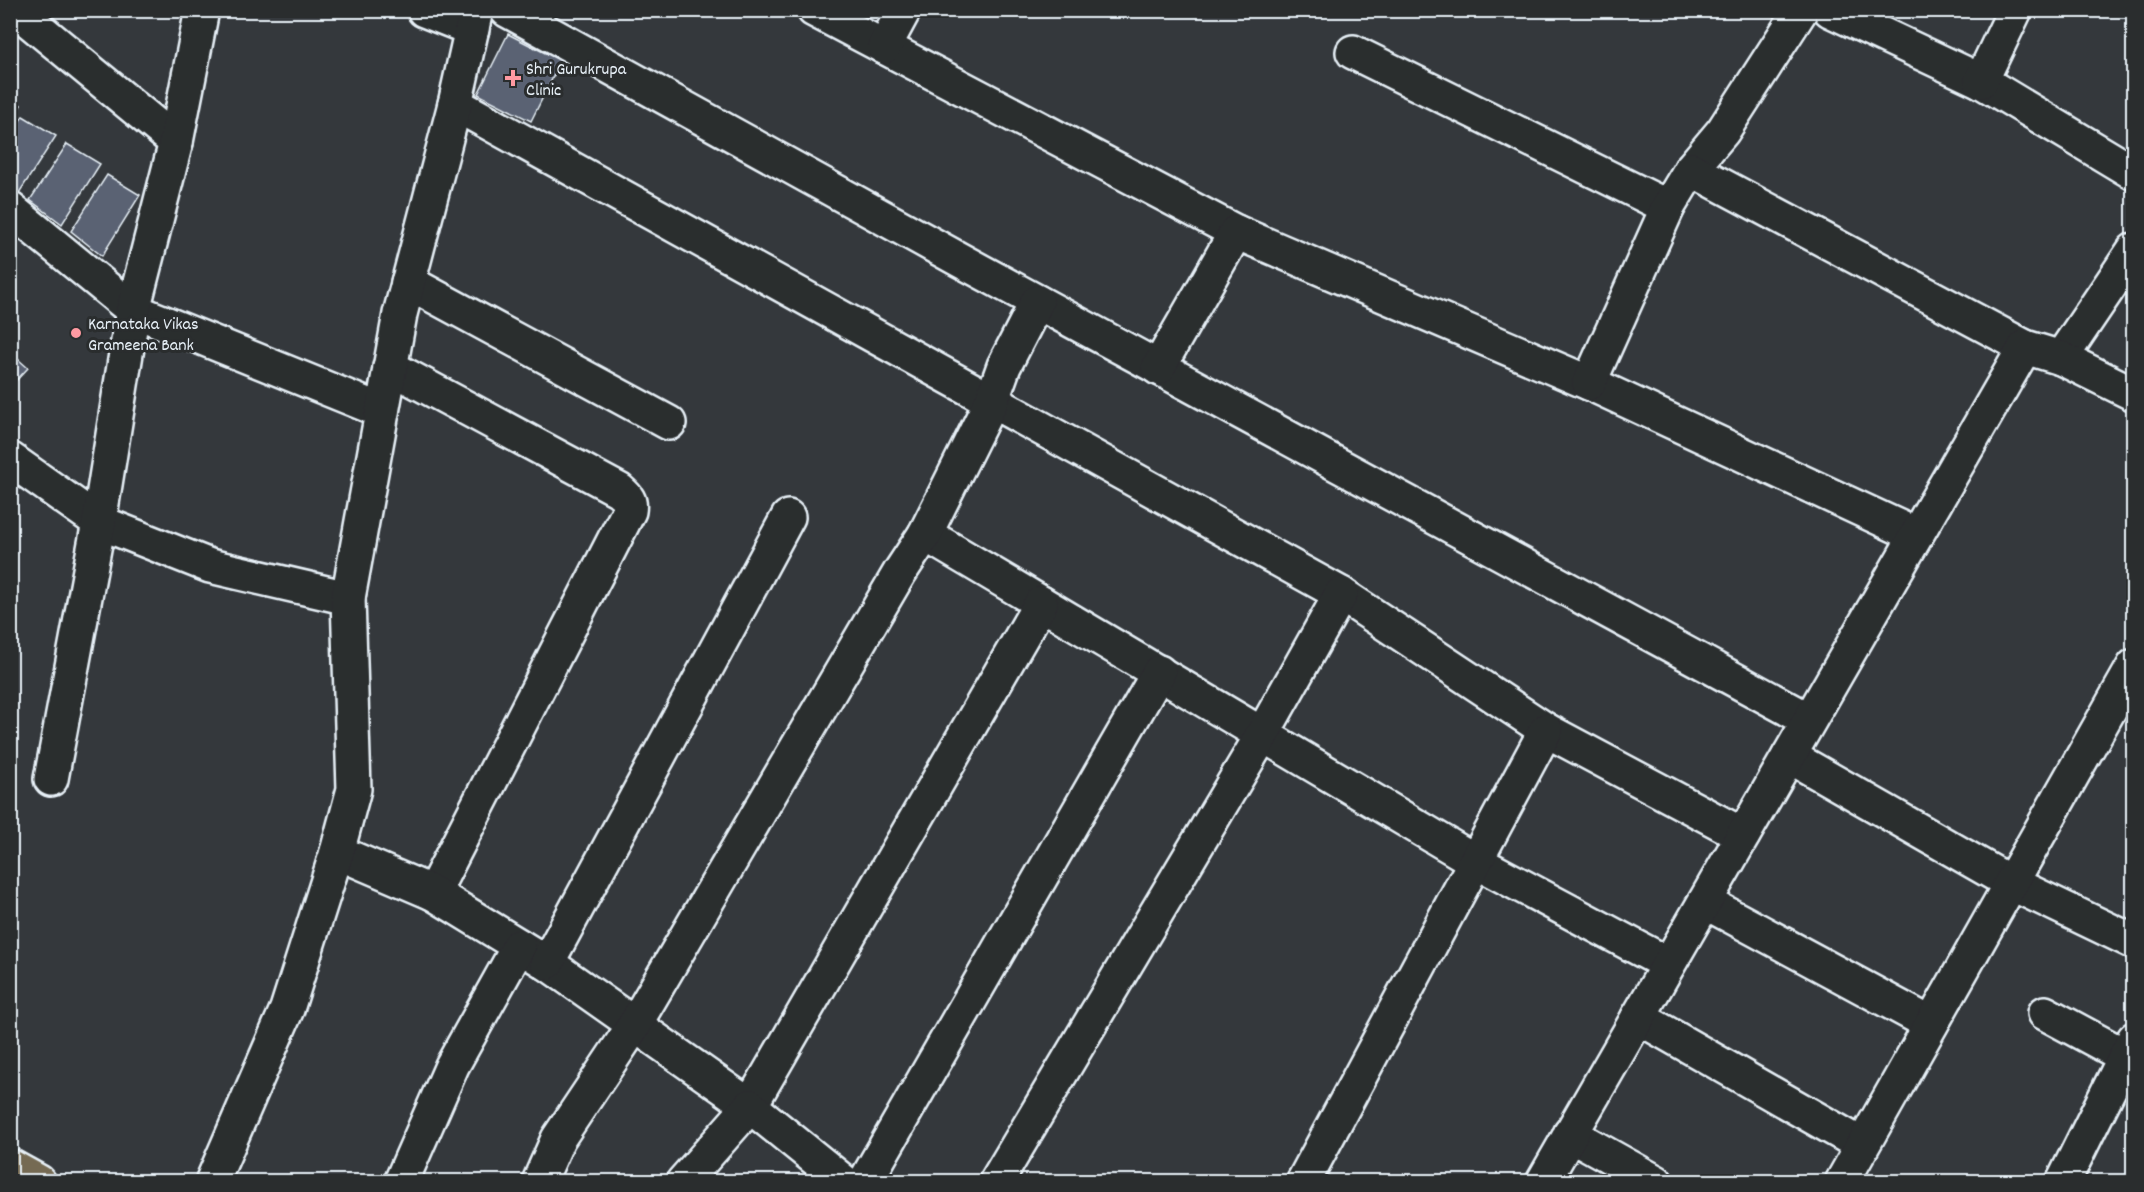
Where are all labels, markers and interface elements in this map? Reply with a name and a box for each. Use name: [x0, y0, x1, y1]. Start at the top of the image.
place label: Shri Gurukrupa Clinic: [526, 58, 627, 104]
marker: Shri Gurukrupa Clinic: [504, 69, 522, 87]
place label: Karnataka Vikas Grameena Bank: [88, 313, 199, 359]
marker: Karnataka Vikas Grameena Bank: [69, 326, 83, 340]

